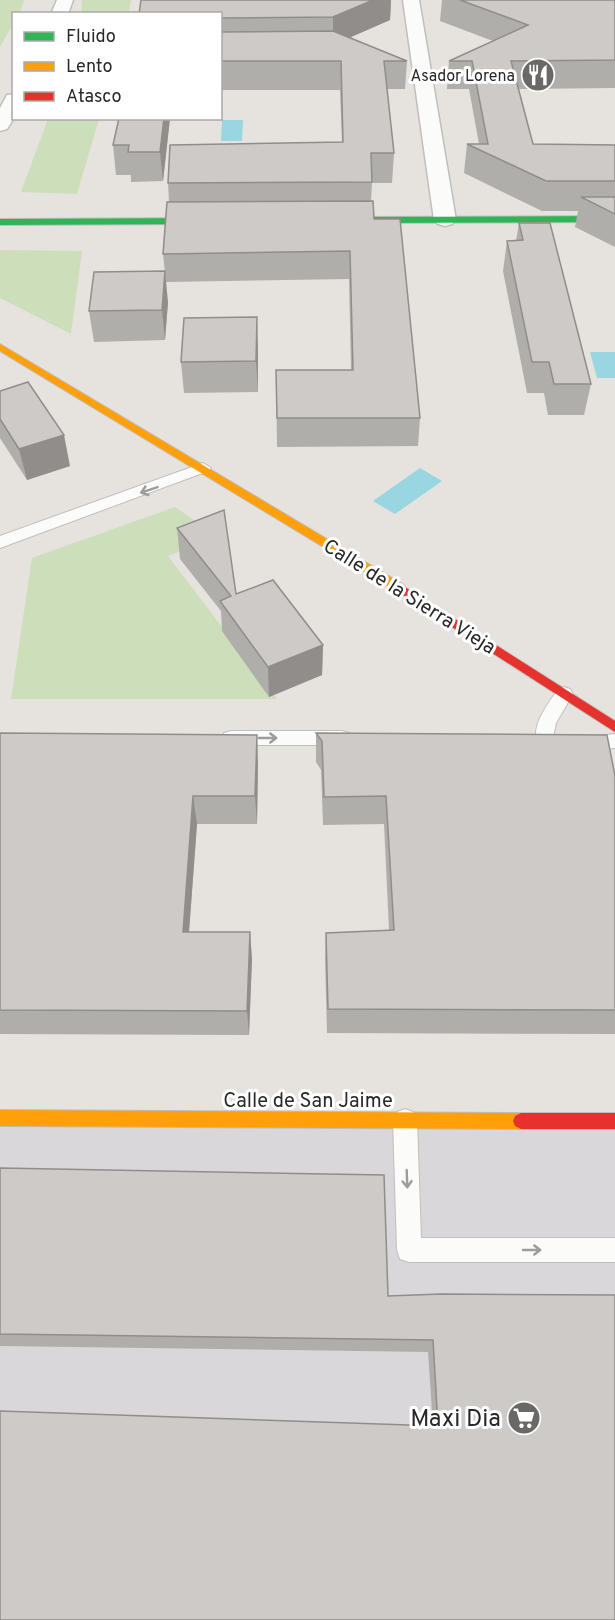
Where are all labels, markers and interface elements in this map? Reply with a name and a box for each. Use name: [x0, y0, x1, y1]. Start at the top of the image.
legend: [12, 12, 222, 120]
text: Fluido: [66, 26, 116, 49]
text: Lento: [66, 56, 112, 79]
restaurant icon: Asador Lorena: [520, 57, 556, 93]
place label: Asador Lorena: [411, 67, 515, 87]
text: Atasco: [66, 86, 122, 109]
one-way arrow: [140, 485, 159, 496]
street label: Calle de la Sierra Vieja: [318, 534, 500, 661]
one-way arrow: [258, 732, 278, 744]
street label: Calle de San Jaime: [223, 1089, 393, 1115]
one-way arrow: [401, 1168, 412, 1188]
one-way arrow: [522, 1244, 542, 1256]
supermarket icon: Maxi Dia: [506, 1400, 542, 1436]
place label: Maxi Dia: [410, 1405, 501, 1435]

